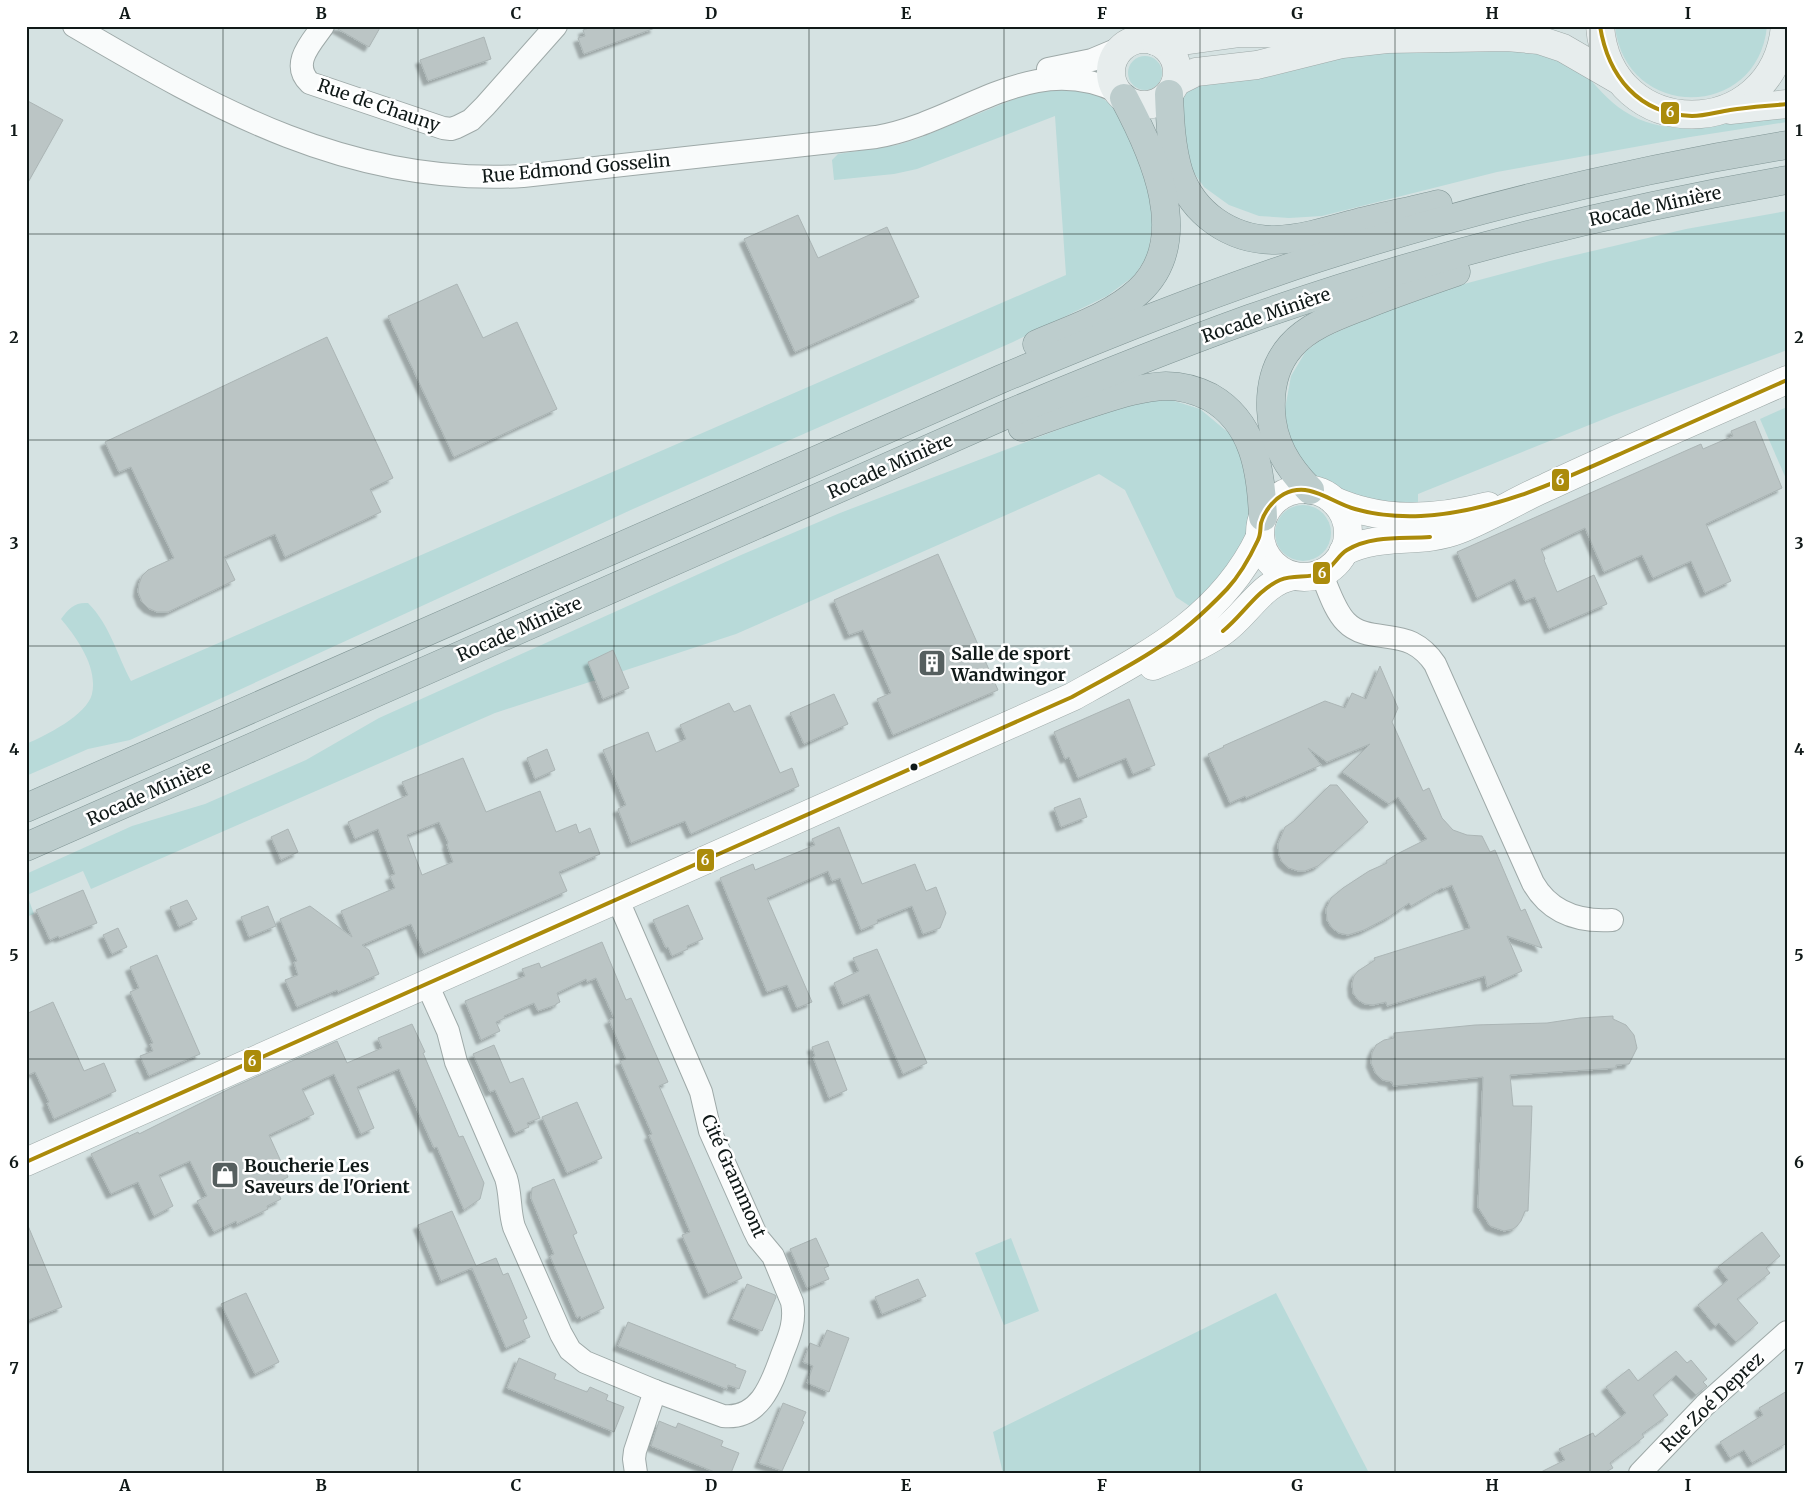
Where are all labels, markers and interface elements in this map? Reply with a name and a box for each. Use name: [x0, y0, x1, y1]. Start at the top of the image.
text: A: [118, 3, 131, 23]
text: B: [315, 3, 327, 23]
text: C: [511, 3, 521, 23]
text: D: [705, 3, 717, 23]
text: E: [901, 3, 912, 23]
text: F: [1097, 3, 1107, 23]
text: G: [1291, 3, 1303, 23]
text: H: [1485, 3, 1499, 23]
text: I: [1685, 3, 1691, 23]
street label: Rue de Chauny: [315, 73, 444, 137]
line badge: 6: [1660, 101, 1680, 125]
text: 6: [1666, 103, 1675, 121]
text: 1: [10, 120, 18, 140]
text: 1: [1795, 120, 1803, 140]
street label: Rue Edmond Gosselin: [481, 148, 671, 188]
street label: Rocade Minière: [1587, 181, 1723, 231]
street label: Rocade Minière: [1199, 282, 1333, 348]
text: 2: [9, 327, 19, 347]
text: 2: [1794, 327, 1804, 347]
street label: Rocade Minière: [824, 428, 956, 504]
line badge: 6: [1551, 468, 1570, 492]
text: 6: [1556, 471, 1565, 489]
text: 3: [9, 533, 19, 553]
text: 3: [1794, 533, 1804, 553]
line badge: 6: [1312, 561, 1331, 585]
text: 6: [1318, 564, 1327, 582]
street label: Rocade Minière: [453, 591, 585, 667]
place label: Salle de sport Wandwingor: [950, 642, 1071, 686]
building icon: Salle de sport Wandwingor: [917, 648, 947, 678]
text: 4: [9, 739, 19, 759]
text: 4: [1794, 739, 1804, 759]
street label: Rocade Minière: [83, 755, 215, 831]
unlabelled marker: [909, 762, 919, 772]
line badge: 6: [696, 848, 715, 872]
text: 6: [701, 851, 710, 869]
text: 5: [9, 945, 19, 965]
text: 5: [1794, 945, 1804, 965]
line badge: 6: [243, 1049, 262, 1073]
text: 6: [248, 1052, 257, 1070]
street label: Cité Grammont: [697, 1111, 771, 1241]
text: 6: [9, 1152, 19, 1172]
text: 6: [1794, 1152, 1804, 1172]
place label: Boucherie Les Saveurs de l'Orient: [244, 1154, 411, 1198]
shop icon: Boucherie Les Saveurs de l'Orient: [210, 1160, 240, 1190]
street label: Rue Zoé Deprez: [1656, 1347, 1769, 1457]
text: 7: [9, 1358, 19, 1378]
text: 7: [1794, 1358, 1804, 1378]
text: A: [118, 1475, 131, 1495]
text: B: [315, 1475, 327, 1495]
text: C: [511, 1475, 521, 1495]
text: D: [705, 1475, 717, 1495]
text: E: [901, 1475, 912, 1495]
text: F: [1097, 1475, 1107, 1495]
text: G: [1291, 1475, 1303, 1495]
text: H: [1485, 1475, 1499, 1495]
text: I: [1685, 1475, 1691, 1495]

